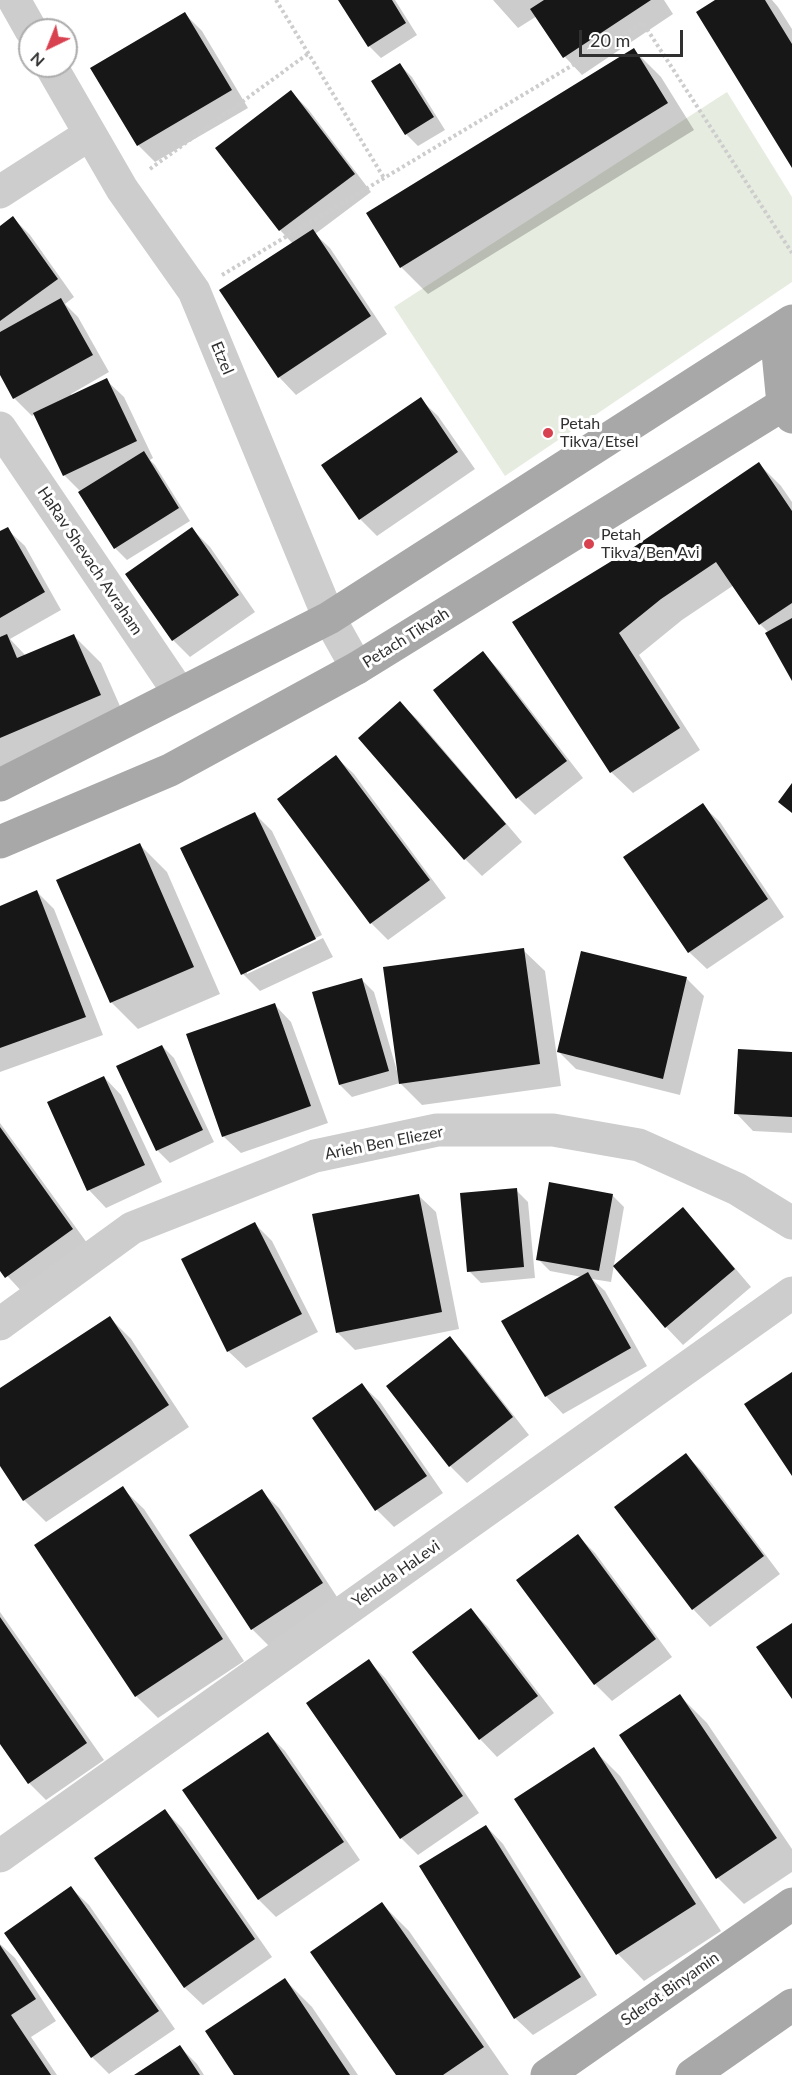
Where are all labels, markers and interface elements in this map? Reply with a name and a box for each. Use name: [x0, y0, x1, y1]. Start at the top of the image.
north arrow: [18, 18, 78, 78]
scale bar: [582, 18, 686, 56]
text: 20 m: [590, 29, 630, 51]
text: N: [26, 49, 48, 71]
street label: Etzel: [207, 339, 237, 377]
place label: Petah Tikva/Etsel: [560, 414, 638, 452]
marker: Petah Tikva/Etsel: [541, 426, 555, 440]
street label: HaRav Shevach Avraham: [33, 483, 147, 639]
place label: Petah Tikva/Ben Avi: [601, 525, 700, 563]
marker: Petah Tikva/Ben Avi: [582, 537, 596, 551]
street label: Petach Tikvah: [359, 604, 453, 672]
street label: Arieh Ben Eliezer: [323, 1122, 445, 1164]
street label: Yehuda HaLevi: [348, 1537, 444, 1611]
street label: Sderot Binyamin: [617, 1948, 723, 2030]

